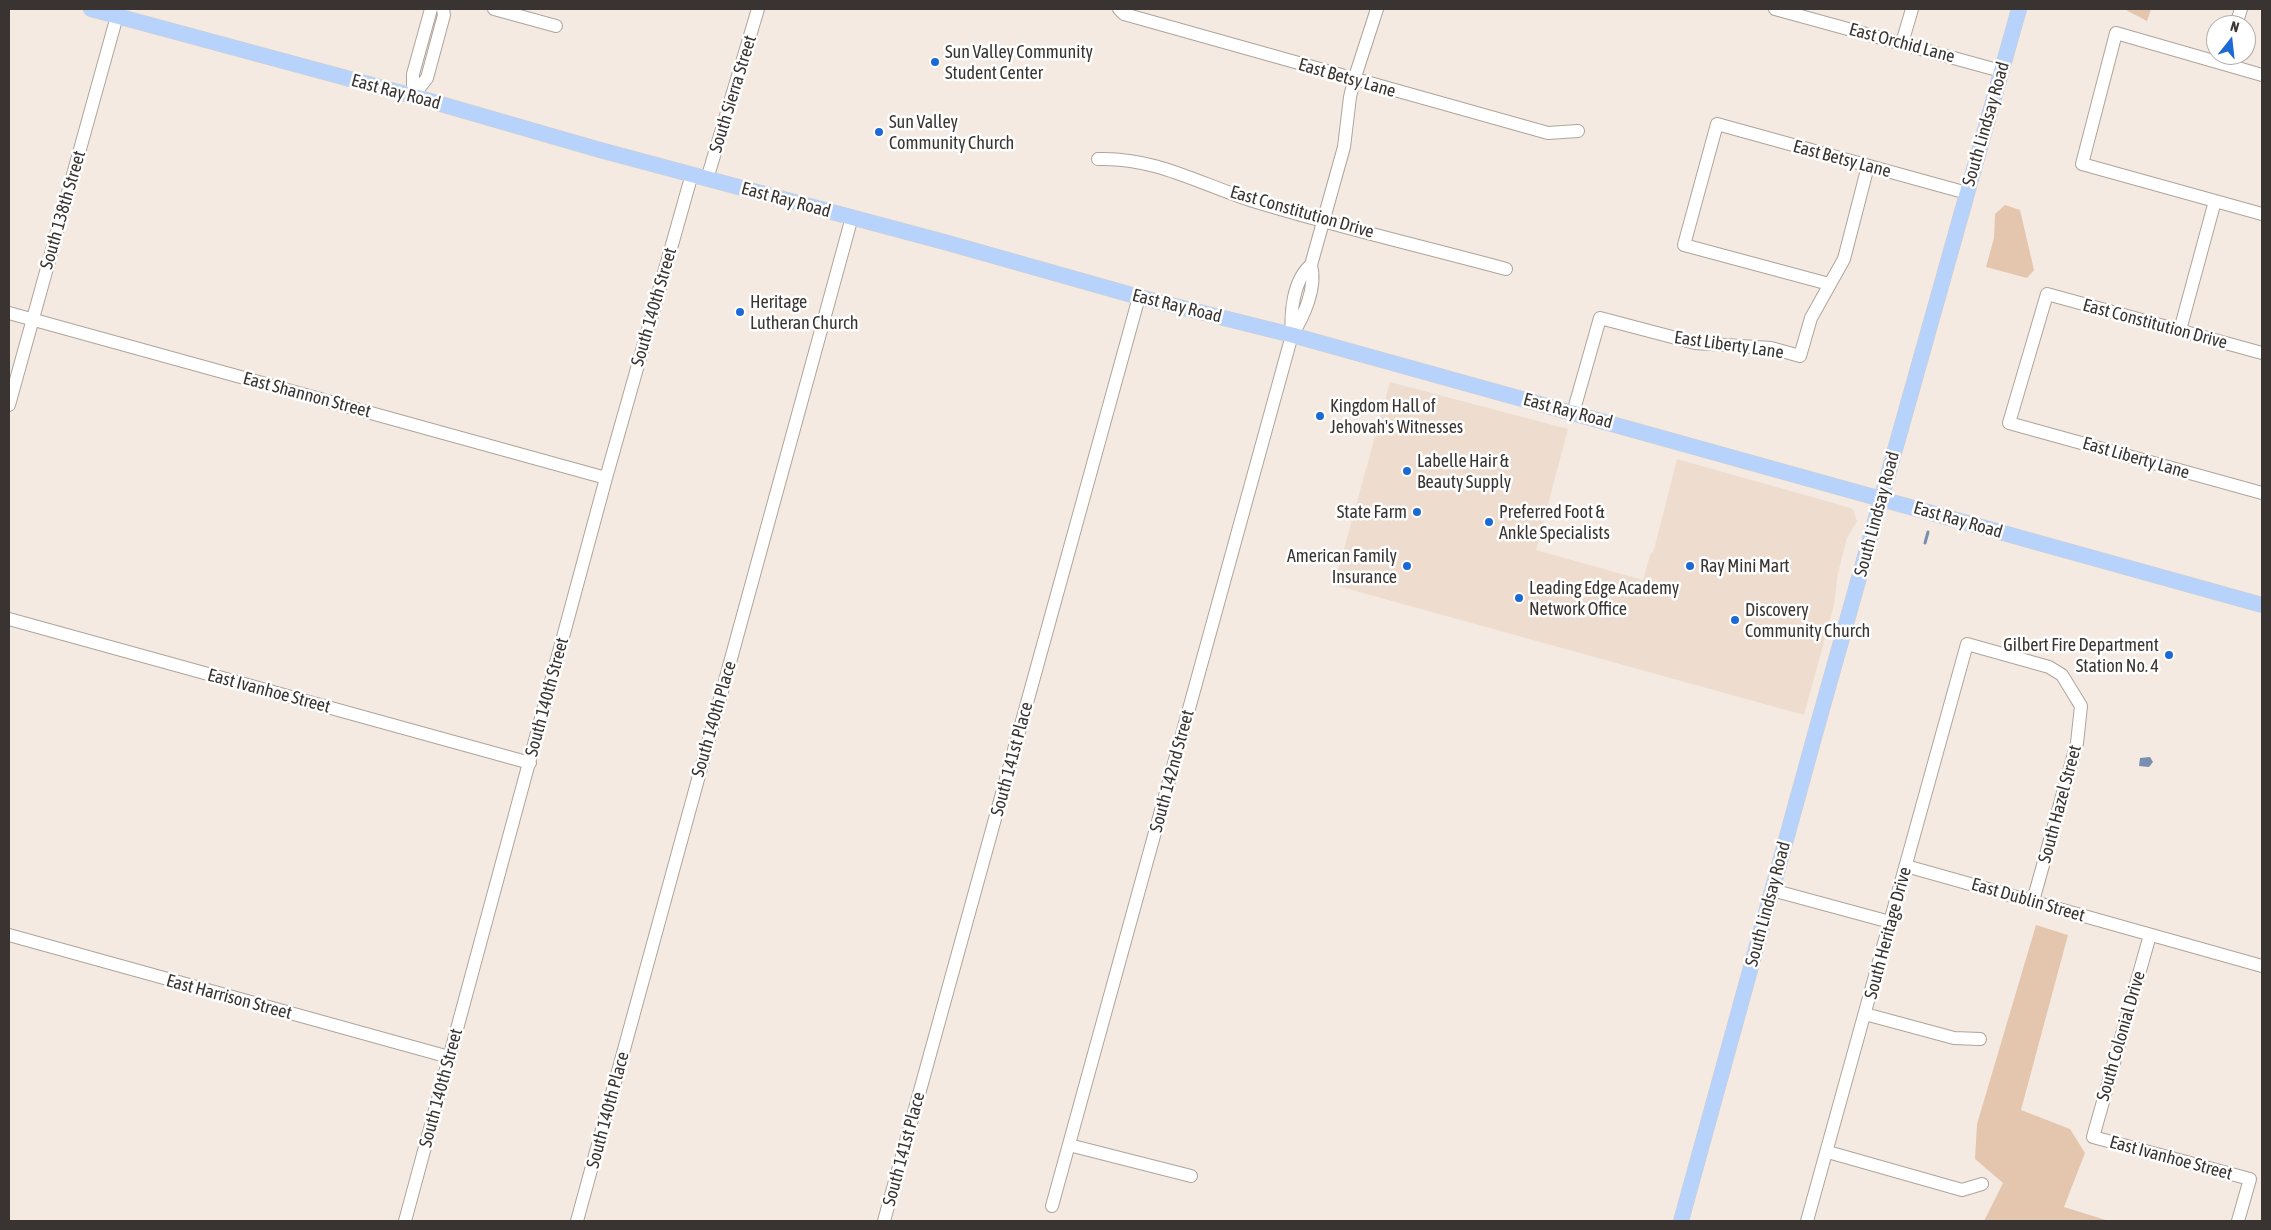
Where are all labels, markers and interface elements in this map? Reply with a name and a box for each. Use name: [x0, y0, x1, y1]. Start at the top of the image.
north arrow: [2206, 15, 2256, 65]
text: N: [2229, 18, 2241, 35]
street label: East Orchid Lane: [1847, 19, 1957, 67]
street label: South Sierra Street: [705, 33, 761, 155]
place label: Sun Valley Community Student Center: [945, 41, 1093, 84]
street label: East Betsy Lane: [1296, 54, 1398, 102]
marker: Sun Valley Community Student Center: [929, 56, 941, 68]
street label: South Lindsay Road: [1958, 59, 2014, 189]
street label: East Ray Road: [349, 70, 443, 114]
place label: Sun Valley Community Church: [889, 111, 1014, 154]
marker: Sun Valley Community Church: [873, 126, 885, 138]
street label: East Betsy Lane: [1791, 136, 1893, 182]
street label: South 138th Street: [36, 148, 90, 272]
street label: East Ray Road: [739, 178, 833, 222]
street label: East Constitution Drive: [1228, 181, 1376, 243]
street label: South 140th Street: [627, 245, 681, 369]
street label: East Ray Road: [1130, 284, 1224, 328]
place label: Heritage Lutheran Church: [750, 291, 858, 334]
street label: East Constitution Drive: [2080, 294, 2230, 354]
marker: Heritage Lutheran Church: [734, 306, 746, 318]
street label: East Liberty Lane: [1673, 327, 1785, 363]
street label: East Shannon Street: [241, 368, 373, 422]
street label: East Ray Road: [1521, 389, 1615, 433]
place label: Kingdom Hall of Jehovah's Witnesses: [1330, 395, 1463, 438]
marker: Kingdom Hall of Jehovah's Witnesses: [1314, 410, 1326, 422]
street label: East Liberty Lane: [2080, 432, 2192, 484]
street label: South Lindsay Road: [1850, 449, 1904, 579]
place label: Labelle Hair & Beauty Supply: [1417, 450, 1511, 492]
marker: Labelle Hair & Beauty Supply: [1401, 465, 1413, 477]
street label: East Ray Road: [1911, 497, 2005, 543]
place label: State Farm: [1337, 501, 1407, 523]
place label: Preferred Foot & Ankle Specialists: [1499, 501, 1610, 544]
marker: State Farm: [1411, 506, 1423, 518]
marker: Preferred Foot & Ankle Specialists: [1483, 516, 1495, 528]
place label: American Family Insurance: [1287, 545, 1397, 588]
place label: Ray Mini Mart: [1700, 555, 1790, 577]
marker: American Family Insurance: [1401, 560, 1413, 572]
marker: Ray Mini Mart: [1684, 560, 1696, 572]
place label: Leading Edge Academy Network Office: [1529, 577, 1679, 620]
marker: Leading Edge Academy Network Office: [1513, 592, 1525, 604]
place label: Discovery Community Church: [1745, 599, 1870, 642]
marker: Discovery Community Church: [1729, 614, 1741, 626]
place label: Gilbert Fire Department Station No. 4: [2003, 634, 2159, 676]
street label: South 140th Street: [521, 635, 573, 759]
marker: Gilbert Fire Department Station No. 4: [2163, 649, 2175, 661]
street label: South 140th Place: [687, 659, 741, 779]
street label: East Ivanhoe Street: [205, 664, 333, 718]
street label: South 141st Place: [986, 700, 1038, 818]
street label: South 142nd Street: [1145, 707, 1199, 835]
street label: South Hazel Street: [2034, 743, 2086, 865]
street label: South Lindsay Road: [1741, 839, 1795, 969]
street label: South Heritage Drive: [1860, 865, 1916, 1001]
street label: East Dublin Street: [1969, 874, 2087, 926]
street label: South Colonial Drive: [2092, 969, 2150, 1103]
street label: East Harrison Street: [164, 970, 294, 1024]
street label: South 140th Street: [415, 1026, 467, 1150]
street label: South 140th Place: [582, 1049, 634, 1171]
street label: South 141st Place: [878, 1090, 930, 1208]
street label: East Ivanhoe Street: [2107, 1131, 2235, 1185]

